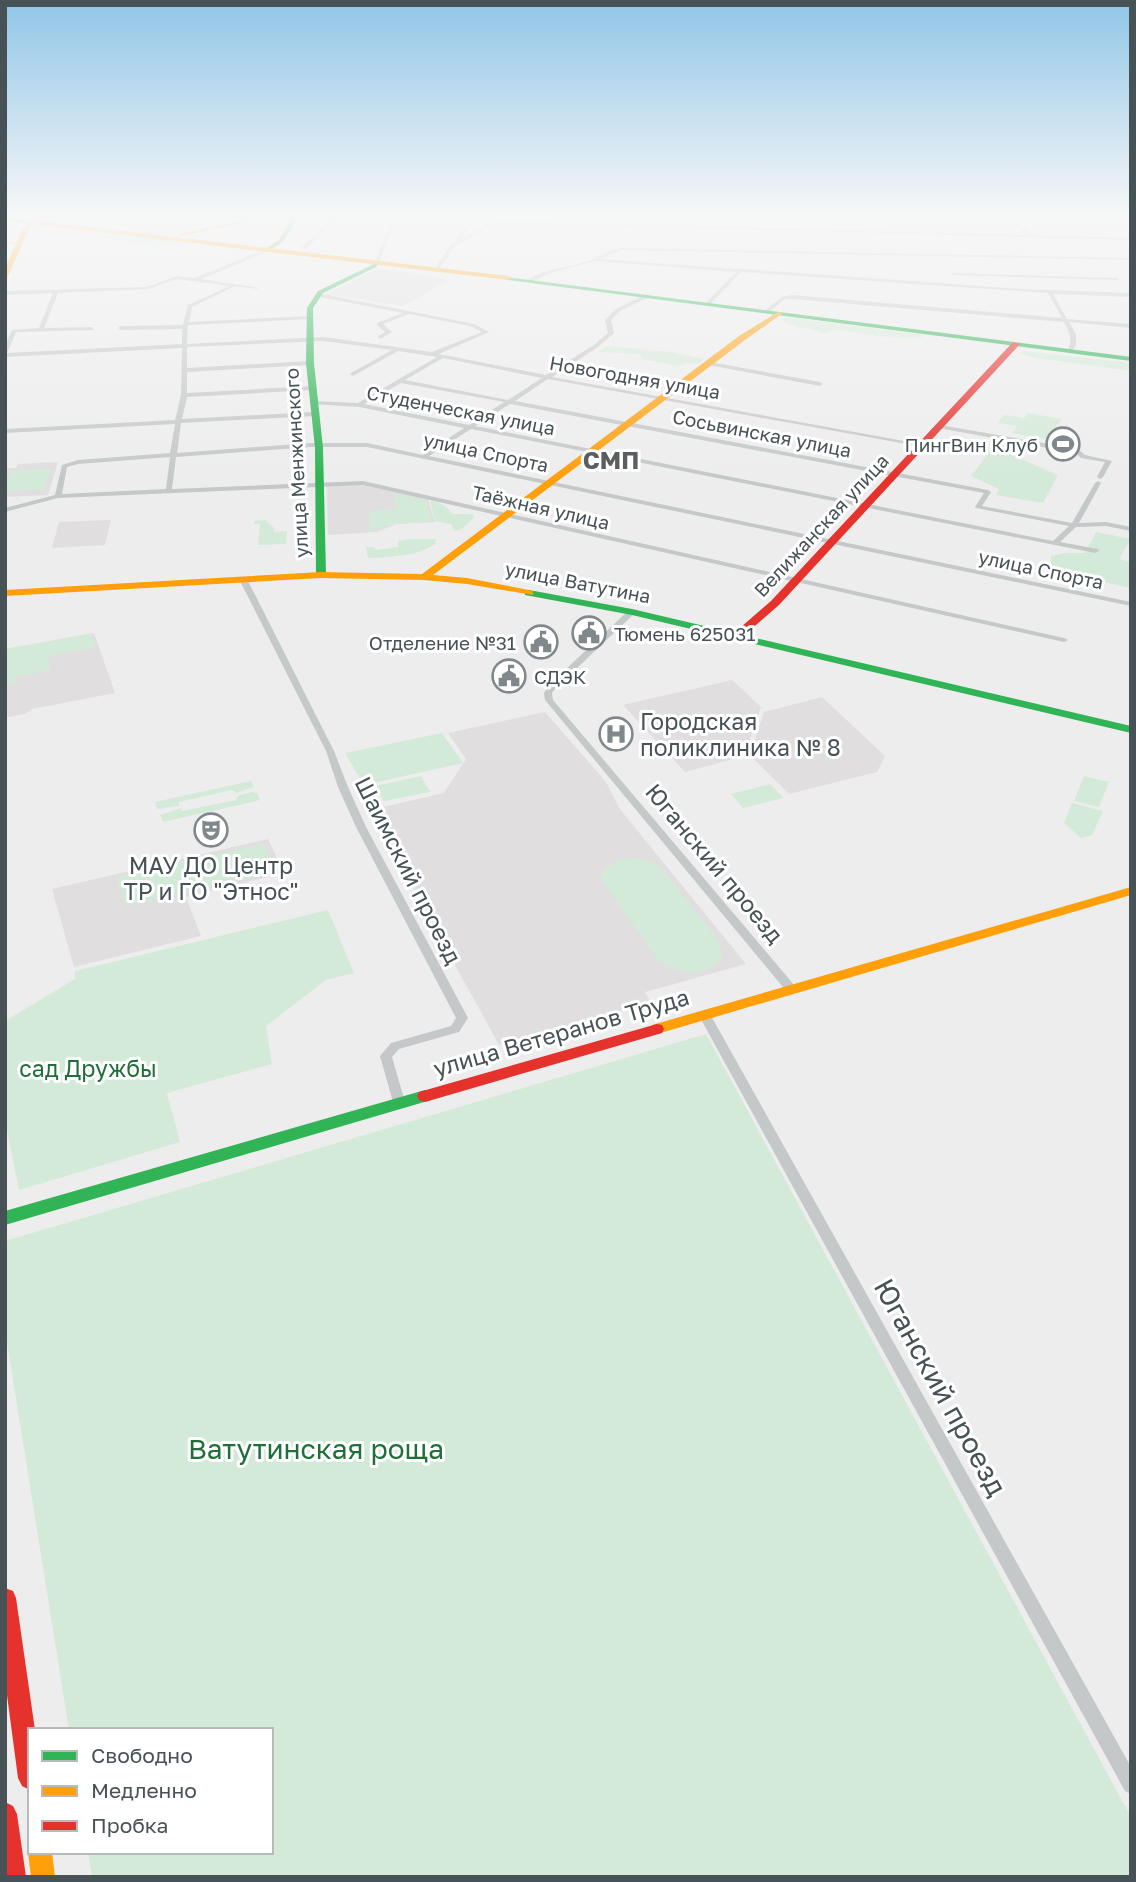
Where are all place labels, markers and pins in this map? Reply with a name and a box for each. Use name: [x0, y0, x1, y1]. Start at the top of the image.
sports icon: ПингВин Клуб: [1044, 425, 1082, 463]
place label: ПингВин Клуб: [904, 433, 1038, 456]
public building icon: Тюмень 625031: [570, 614, 608, 652]
place label: Тюмень 625031: [614, 622, 755, 645]
public building icon: Отделение №31: [522, 623, 560, 661]
place label: Отделение №31: [369, 631, 516, 654]
public building icon: СДЭК: [490, 657, 528, 695]
place label: СДЭК: [534, 665, 586, 688]
place label: Городская поликлиника № 8: [640, 707, 841, 761]
hospital icon: Городская поликлиника № 8: [597, 715, 635, 753]
theatre icon: МАУ ДО Центр ТР и ГО "Этнос": [192, 811, 230, 849]
place label: МАУ ДО Центр ТР и ГО "Этнос": [123, 851, 299, 905]

